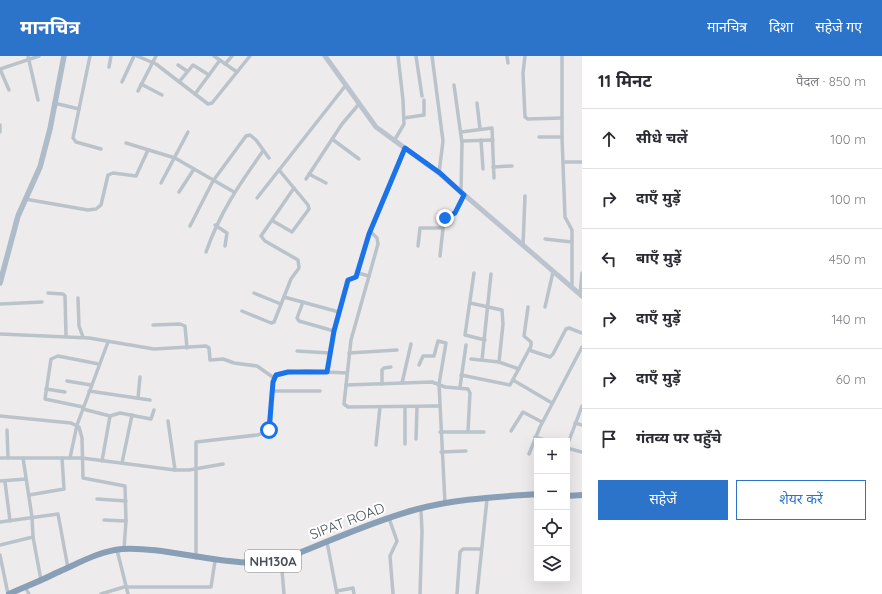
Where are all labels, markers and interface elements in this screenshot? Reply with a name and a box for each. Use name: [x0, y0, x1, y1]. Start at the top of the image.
text: मानचित्र: [20, 15, 80, 39]
text: मानचित्र: [707, 18, 747, 36]
text: दिशा: [769, 18, 793, 36]
text: सहेजे गए: [815, 18, 862, 36]
text: 11 मिनट: [598, 70, 652, 91]
text: पैदल · 850 m: [796, 73, 866, 89]
icon: ahead: [598, 128, 620, 150]
text: सीधे चलें: [636, 128, 687, 147]
text: 100 m: [830, 131, 866, 147]
icon: right: [598, 188, 620, 210]
text: दाएँ मुड़ें: [636, 188, 680, 207]
text: 100 m: [830, 191, 866, 207]
route end: [436, 209, 454, 227]
icon: left: [598, 248, 620, 270]
text: बाएँ मुड़ें: [636, 248, 681, 267]
text: 450 m: [829, 251, 866, 267]
icon: right: [598, 308, 620, 330]
text: दाएँ मुड़ें: [636, 308, 680, 327]
text: 140 m: [831, 311, 866, 327]
icon: right: [598, 368, 620, 390]
text: दाएँ मुड़ें: [636, 368, 680, 387]
text: 60 m: [836, 371, 866, 387]
route start: [260, 421, 278, 439]
icon: arrive: [598, 428, 620, 450]
text: गंतव्य पर पहुँचे: [636, 428, 722, 447]
map controls: [534, 438, 570, 582]
button: +: [534, 438, 570, 474]
button: −: [534, 474, 570, 510]
button: सहेजें: [598, 480, 728, 520]
button: शेयर करें: [736, 480, 866, 520]
street label: SIPAT ROAD: [307, 498, 387, 544]
button: locate: [534, 510, 570, 546]
button: layers: [534, 546, 570, 582]
road number: NH130A: [245, 550, 301, 572]

